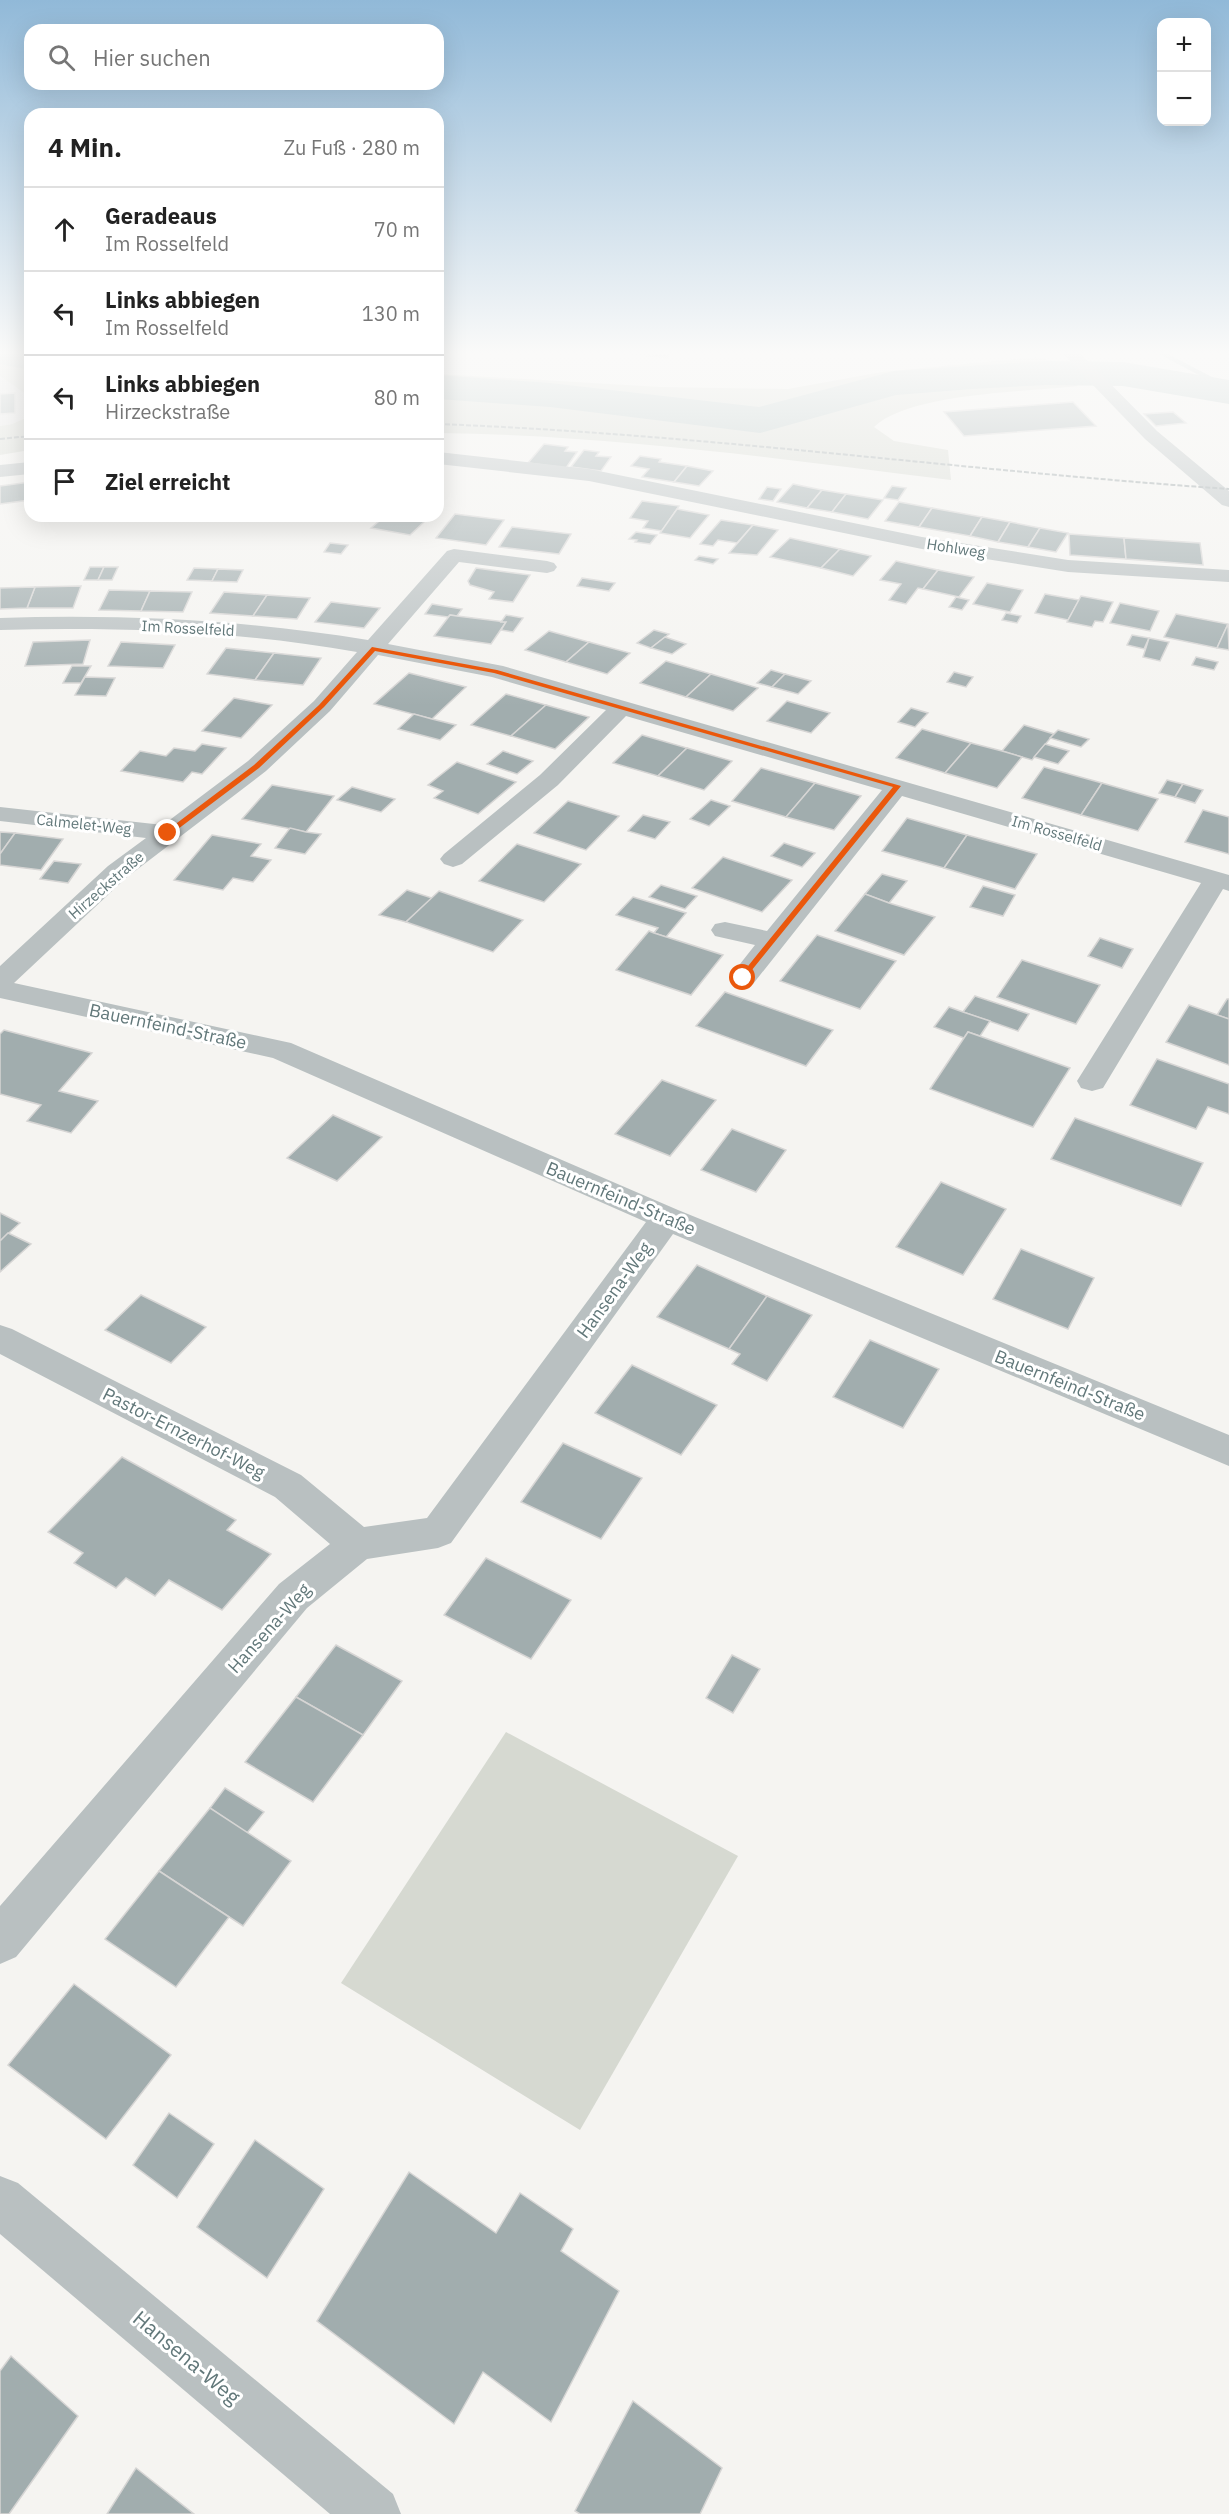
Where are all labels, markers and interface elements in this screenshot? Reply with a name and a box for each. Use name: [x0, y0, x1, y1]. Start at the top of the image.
map controls: [1157, 18, 1211, 126]
button: +: [1157, 18, 1211, 72]
search box: [24, 24, 444, 90]
icon: search: [45, 41, 78, 74]
text: Hier suchen: [93, 43, 211, 72]
button: −: [1157, 72, 1211, 126]
text: 4 Min.: [48, 130, 122, 164]
text: Zu Fuß · 280 m: [283, 134, 420, 161]
text: Geradeaus: [105, 201, 217, 230]
icon: ahead: [48, 213, 81, 246]
text: 70 m: [374, 216, 420, 243]
text: Im Rosselfeld: [105, 230, 229, 257]
text: Links abbiegen: [105, 285, 260, 314]
icon: left: [48, 297, 81, 330]
text: 130 m: [362, 300, 420, 327]
text: Im Rosselfeld: [105, 314, 229, 341]
text: Links abbiegen: [105, 369, 260, 398]
icon: left: [48, 381, 81, 414]
text: 80 m: [374, 384, 420, 411]
text: Hirzeckstraße: [105, 398, 230, 425]
icon: arrive: [48, 465, 81, 498]
text: Ziel erreicht: [105, 467, 230, 496]
street label: Hohlweg: [925, 534, 987, 562]
street label: Im Rosselfeld: [141, 616, 235, 640]
street label: Calmelet-Weg: [36, 810, 132, 838]
street label: Im Rosselfeld: [1010, 811, 1104, 855]
route end: [154, 819, 180, 845]
street label: Hirzeckstraße: [64, 847, 148, 923]
route start: [729, 964, 755, 990]
street label: Bauernfeind-Straße: [87, 998, 249, 1054]
street label: Bauernfeind-Straße: [543, 1156, 699, 1240]
street label: Hansena-Weg: [571, 1237, 657, 1343]
street label: Bauernfeind-Straße: [991, 1344, 1149, 1426]
street label: Pastor-Ernzerhof-Weg: [99, 1382, 269, 1484]
street label: Hansena-Weg: [223, 1578, 316, 1678]
street label: Hansena-Weg: [127, 2304, 247, 2410]

